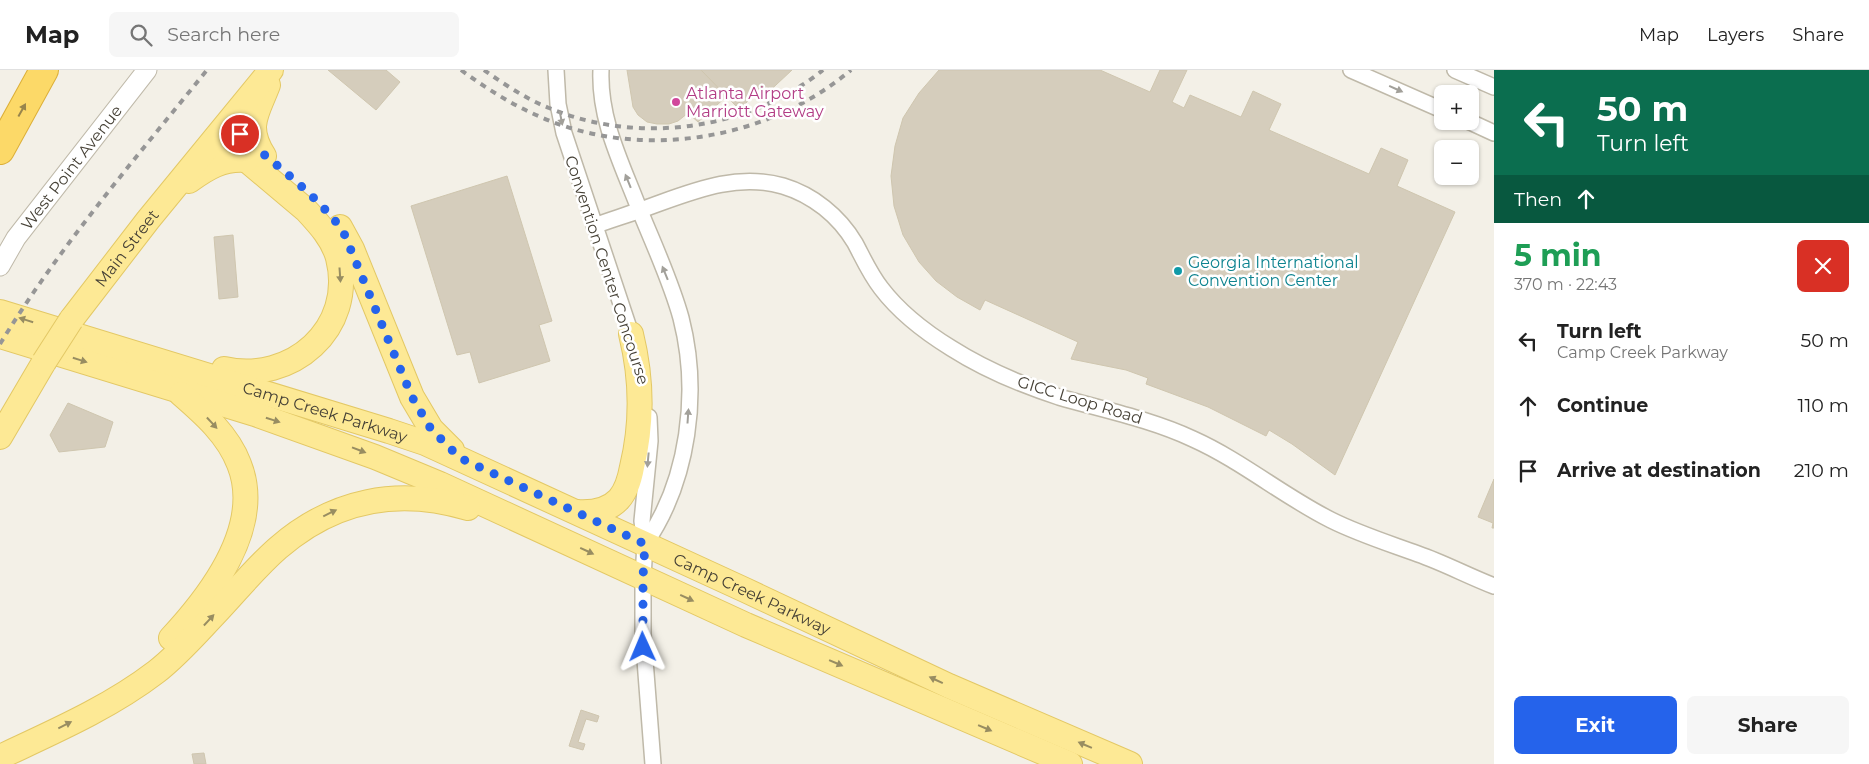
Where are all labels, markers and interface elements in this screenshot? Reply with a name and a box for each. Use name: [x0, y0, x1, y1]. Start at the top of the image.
search box: [109, 12, 459, 57]
text: Map: [25, 20, 79, 49]
icon: search: [127, 21, 155, 49]
text: Search here: [167, 23, 280, 46]
text: Map: [1639, 24, 1679, 46]
text: Layers: [1707, 24, 1764, 46]
text: Share: [1792, 24, 1844, 46]
place label: Atlanta Airport Marriott Gateway: [686, 84, 824, 121]
map controls: [1434, 85, 1479, 185]
button: +: [1434, 85, 1479, 130]
one-way arrow: [1389, 86, 1403, 94]
text: 50 m: [1597, 87, 1688, 130]
icon: left: [1514, 90, 1579, 155]
marker: Atlanta Airport Marriott Gateway: [670, 96, 682, 108]
street label: West Point Avenue: [17, 101, 126, 233]
one-way arrow: [17, 103, 26, 116]
one-way arrow: [557, 111, 565, 126]
pin: [219, 113, 261, 155]
icon: arrive: [226, 120, 254, 148]
text: Turn left: [1597, 130, 1689, 157]
button: −: [1434, 140, 1479, 185]
street label: Convention Center Concourse: [561, 153, 653, 387]
one-way arrow: [623, 174, 631, 188]
icon: ahead: [1572, 185, 1600, 213]
text: Then: [1514, 188, 1562, 211]
street label: Main Street: [91, 205, 163, 290]
text: 5 min: [1514, 237, 1602, 274]
button: close: [1797, 240, 1849, 292]
place label: Georgia International Convention Center: [1188, 253, 1359, 290]
one-way arrow: [661, 265, 669, 280]
marker: Georgia International Convention Center: [1172, 265, 1184, 277]
one-way arrow: [336, 268, 344, 284]
text: 370 m · 22:43: [1514, 275, 1617, 294]
one-way arrow: [18, 315, 33, 323]
text: Turn left: [1557, 320, 1642, 343]
icon: left: [1514, 327, 1542, 355]
text: 50 m: [1801, 329, 1849, 352]
text: Camp Creek Parkway: [1557, 343, 1728, 362]
one-way arrow: [73, 356, 88, 364]
street label: GICC Loop Road: [1015, 372, 1145, 428]
street label: Camp Creek Parkway: [241, 377, 410, 446]
icon: ahead: [1514, 392, 1542, 420]
text: Continue: [1557, 394, 1648, 417]
text: 110 m: [1798, 394, 1849, 417]
one-way arrow: [685, 408, 693, 424]
one-way arrow: [266, 416, 281, 424]
one-way arrow: [206, 417, 218, 429]
one-way arrow: [352, 446, 367, 454]
one-way arrow: [644, 452, 652, 468]
icon: arrive: [1514, 457, 1542, 485]
text: Arrive at destination: [1557, 459, 1761, 482]
text: 210 m: [1794, 459, 1849, 482]
one-way arrow: [323, 509, 338, 517]
one-way arrow: [580, 548, 594, 556]
street label: Camp Creek Parkway: [671, 549, 834, 639]
one-way arrow: [680, 594, 694, 602]
one-way arrow: [204, 614, 215, 626]
position arrow: [616, 620, 668, 672]
one-way arrow: [829, 660, 843, 668]
one-way arrow: [929, 676, 943, 684]
button: Exit: [1514, 696, 1677, 754]
button: Share: [1687, 696, 1849, 754]
one-way arrow: [58, 721, 72, 729]
one-way arrow: [978, 724, 992, 732]
one-way arrow: [1078, 740, 1092, 748]

